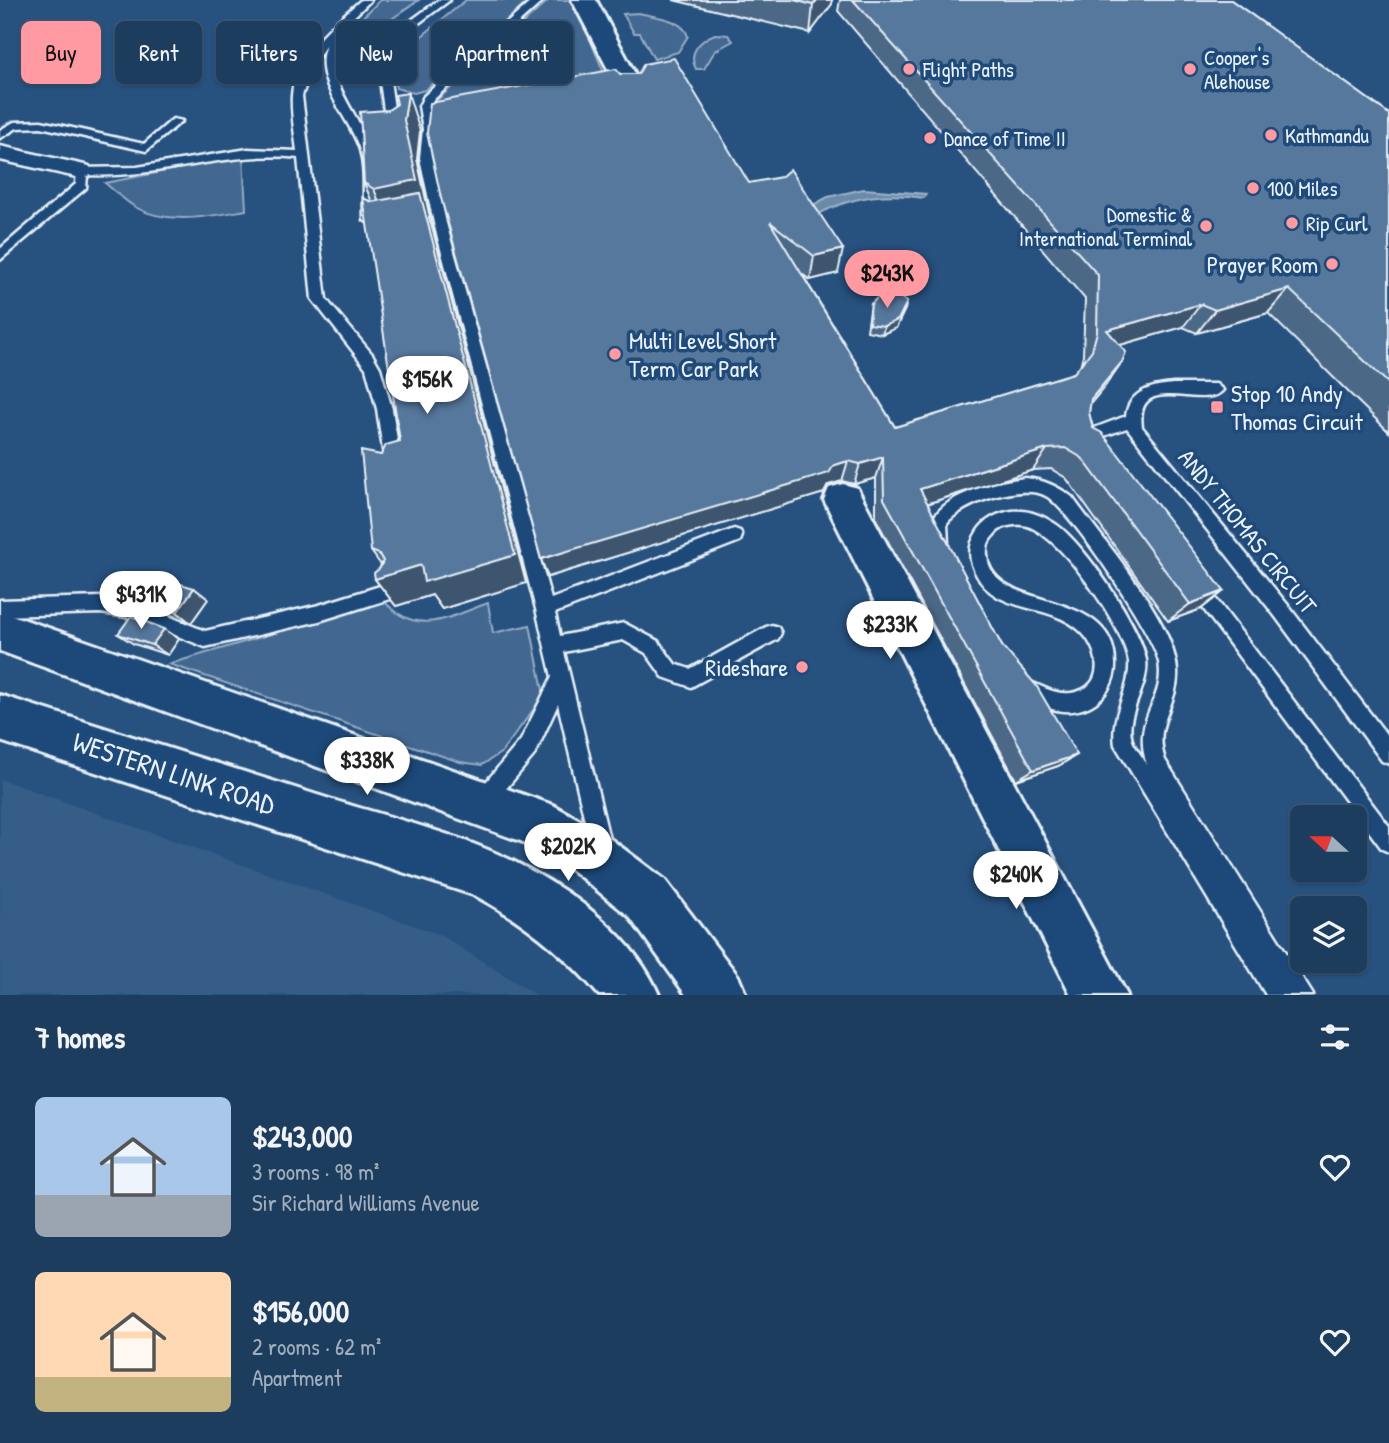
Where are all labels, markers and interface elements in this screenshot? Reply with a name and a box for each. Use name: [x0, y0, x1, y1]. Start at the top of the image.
chip: Buy: [21, 21, 101, 84]
chip: Rent: [115, 21, 202, 84]
chip: Filters: [216, 21, 322, 84]
chip: New: [336, 21, 417, 84]
chip: Apartment: [431, 21, 573, 84]
place label: Cooper's Alehouse: [1204, 43, 1270, 96]
place label: Flight Paths: [922, 55, 1014, 84]
marker: Flight Paths: [901, 61, 917, 77]
marker: Cooper's Alehouse: [1182, 61, 1198, 77]
place label: Kathmandu: [1285, 121, 1369, 150]
place label: Dance of Time II: [944, 124, 1066, 153]
marker: Kathmandu: [1263, 127, 1279, 143]
marker: Dance of Time II: [922, 130, 938, 146]
place label: 100 Miles: [1267, 174, 1338, 203]
marker: 100 Miles: [1245, 180, 1261, 196]
place label: Domestic & International Terminal: [1019, 200, 1192, 253]
place label: Rip Curl: [1306, 209, 1368, 238]
marker: Rip Curl: [1284, 215, 1300, 231]
marker: Domestic & International Terminal: [1198, 218, 1214, 234]
place label: Prayer Room: [1207, 248, 1318, 280]
pin: $243K: [838, 250, 936, 310]
marker: Prayer Room: [1324, 256, 1340, 272]
text: $243K: [860, 257, 914, 288]
place label: Multi Level Short Term Car Park: [629, 324, 777, 384]
marker: Multi Level Short Term Car Park: [607, 346, 623, 362]
pin: $156K: [378, 356, 476, 416]
text: $156K: [402, 363, 452, 394]
place label: Stop 10 Andy Thomas Circuit: [1231, 377, 1364, 437]
marker: Stop 10 Andy Thomas Circuit: [1209, 399, 1225, 415]
street label: ANDY THOMAS CIRCUIT: [1172, 442, 1325, 621]
pin: $431K: [92, 572, 190, 631]
text: $431K: [116, 578, 166, 609]
pin: $233K: [841, 602, 939, 661]
text: $233K: [862, 608, 918, 639]
place label: Rideshare: [705, 651, 788, 683]
marker: Rideshare: [794, 659, 810, 675]
street label: WESTERN LINK ROAD: [68, 722, 281, 824]
pin: $338K: [318, 738, 416, 797]
text: $338K: [340, 744, 394, 775]
north arrow: [1290, 805, 1367, 882]
map controls: [1290, 805, 1367, 973]
pin: $202K: [519, 824, 617, 883]
text: $202K: [540, 830, 596, 861]
pin: $240K: [967, 852, 1065, 911]
text: $240K: [989, 858, 1043, 889]
button: layers: [1290, 896, 1367, 973]
text: 7 homes: [35, 1017, 125, 1057]
icon: filters: [1316, 1018, 1354, 1056]
text: $243,000: [252, 1116, 352, 1156]
icon: home: [91, 1125, 175, 1209]
icon: heart: [1316, 1148, 1354, 1186]
text: 3 rooms · 98 m²: [252, 1156, 379, 1187]
text: Sir Richard Williams Avenue: [252, 1187, 480, 1218]
text: $156,000: [252, 1291, 349, 1331]
icon: home: [91, 1300, 175, 1384]
icon: heart: [1316, 1323, 1354, 1361]
text: 2 rooms · 62 m²: [252, 1331, 381, 1362]
text: Apartment: [252, 1362, 342, 1393]

